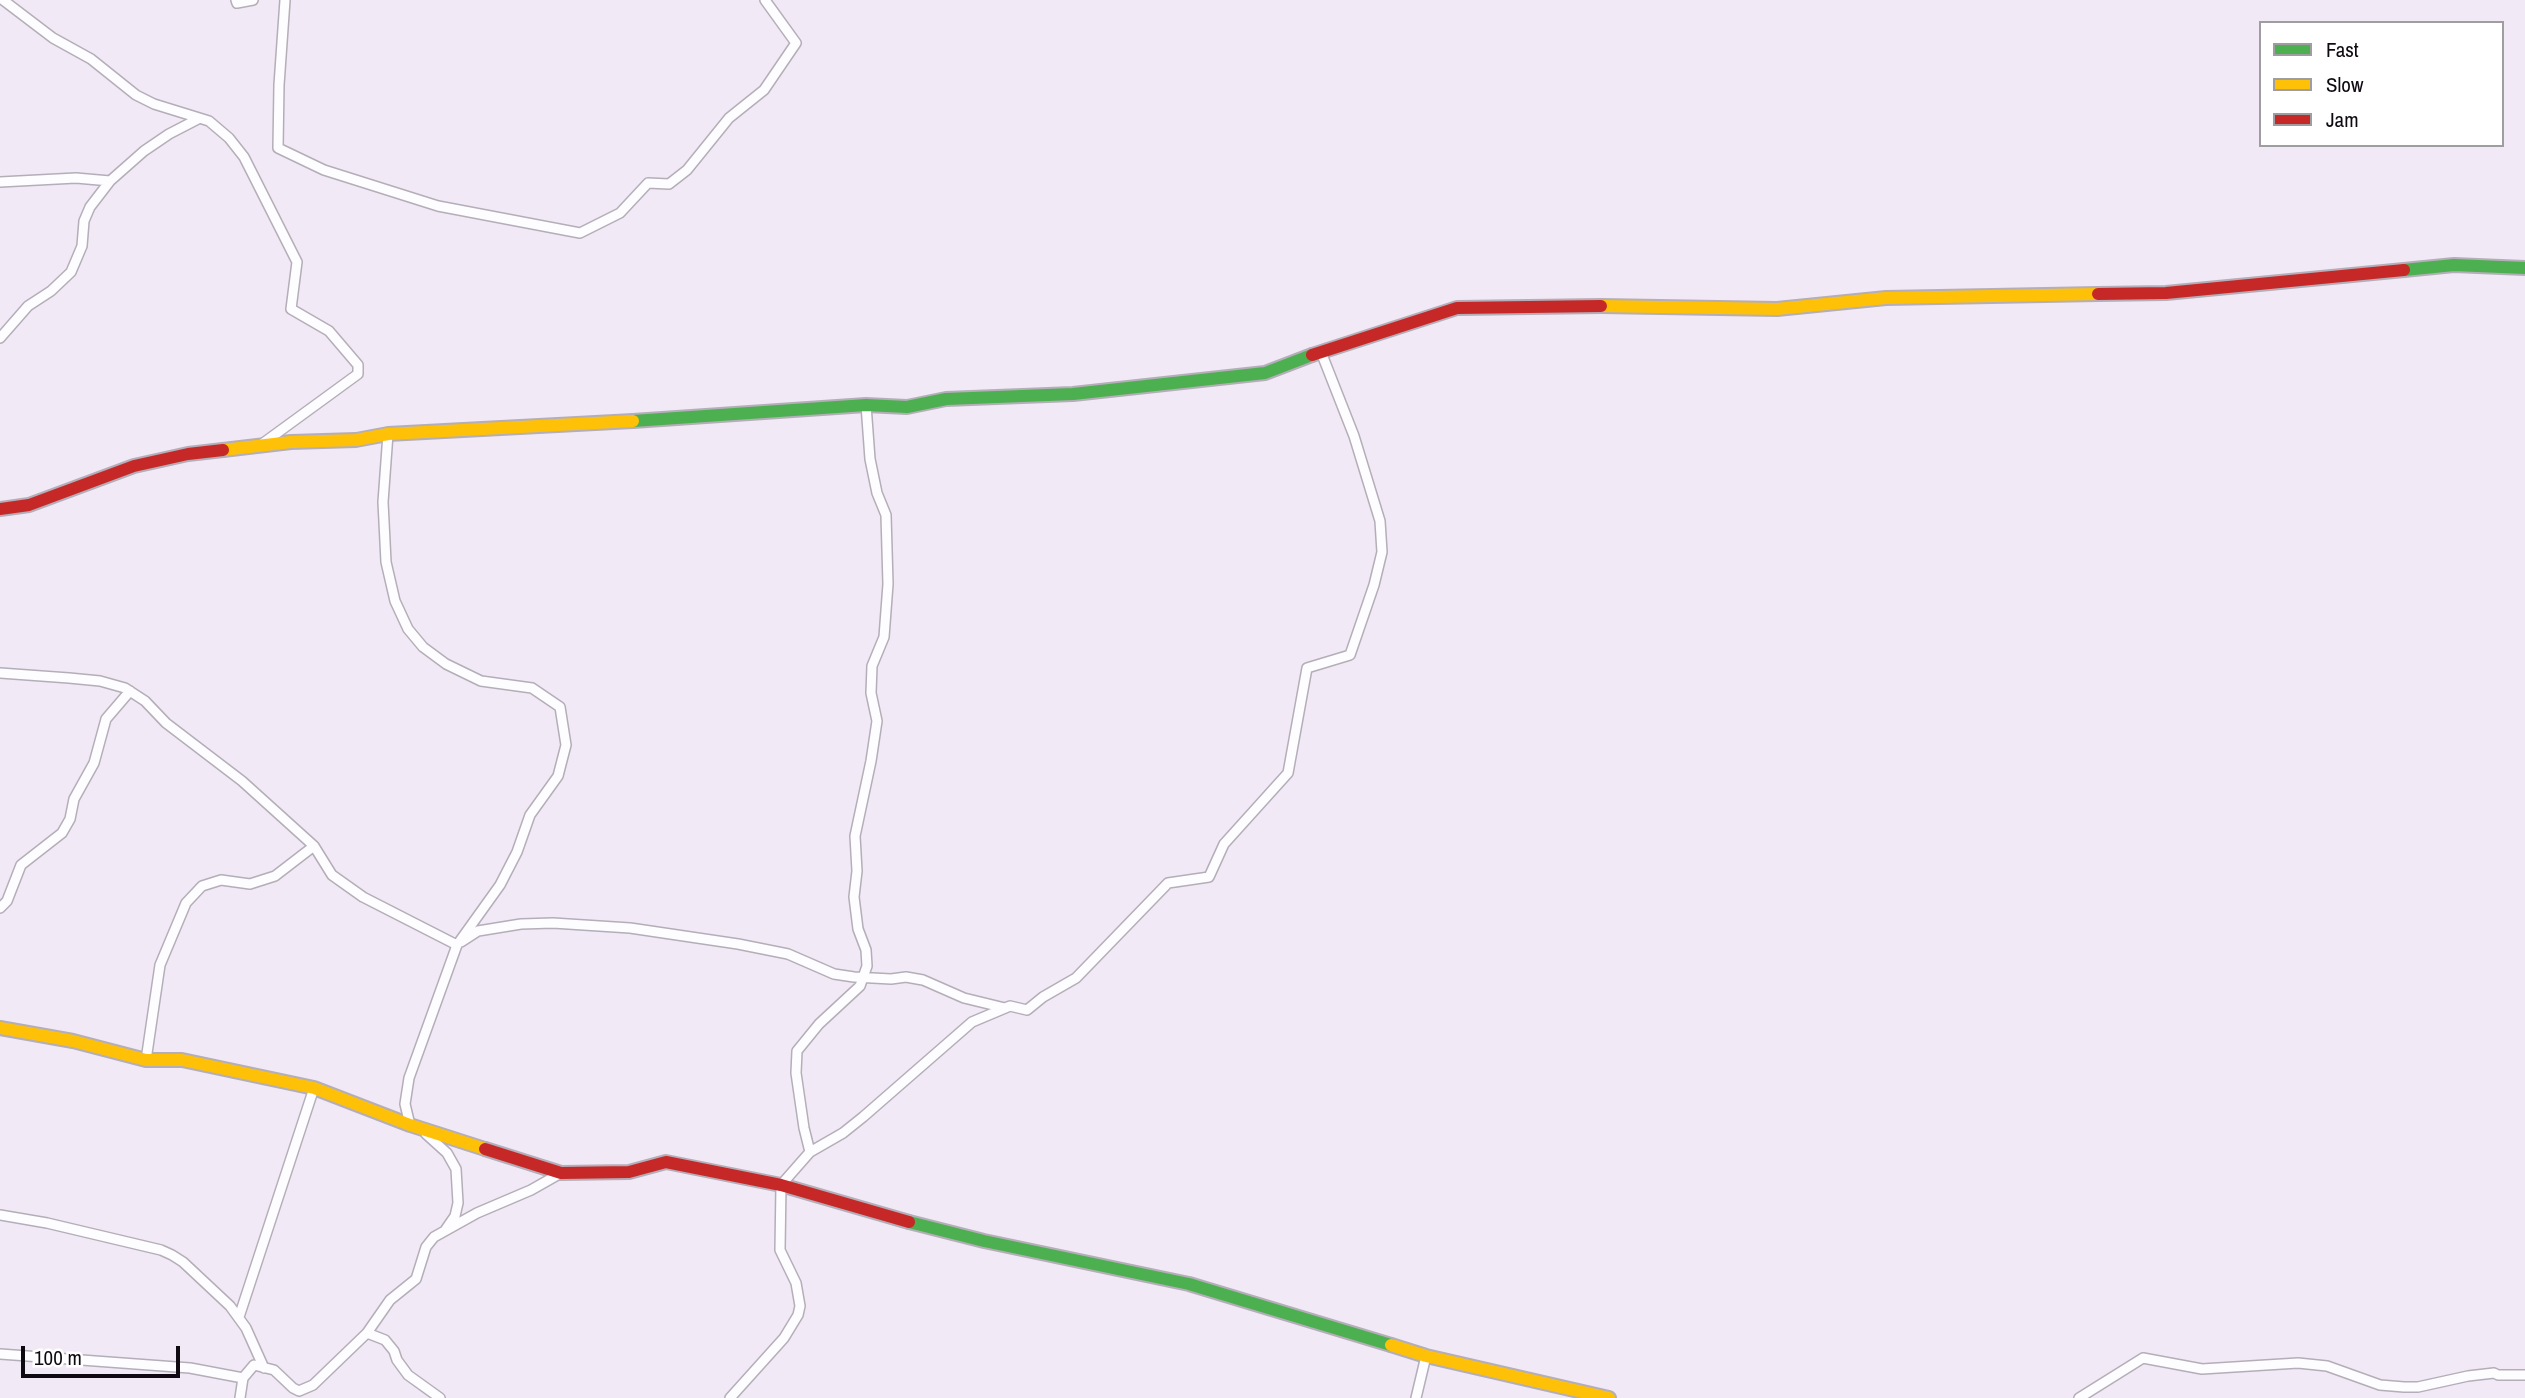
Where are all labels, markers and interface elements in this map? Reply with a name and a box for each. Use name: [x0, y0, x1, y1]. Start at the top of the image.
legend: [2259, 21, 2504, 147]
text: Fast: [2326, 35, 2359, 64]
text: Slow: [2326, 70, 2363, 99]
text: Jam: [2326, 105, 2359, 134]
scale bar: [24, 1332, 184, 1376]
text: 100 m: [34, 1343, 82, 1372]

